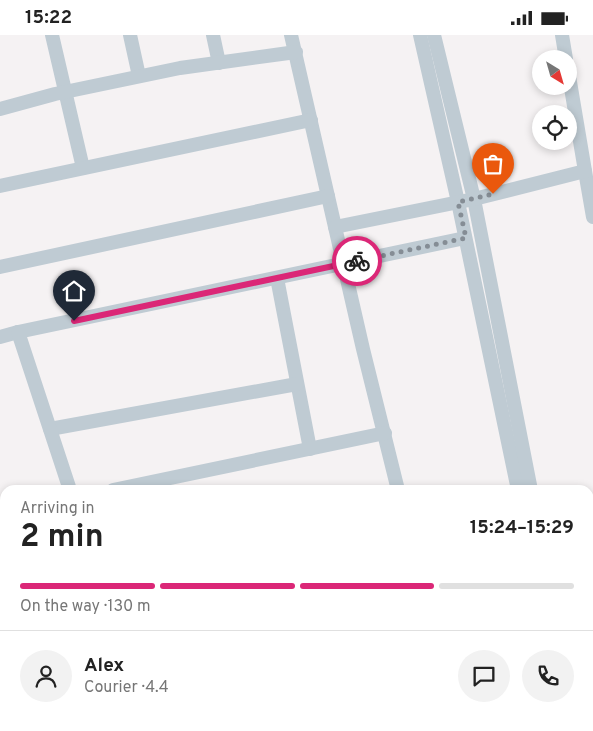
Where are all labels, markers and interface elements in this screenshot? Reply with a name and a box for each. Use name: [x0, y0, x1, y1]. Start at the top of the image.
text: 15:22: [25, 6, 72, 30]
north arrow: [532, 50, 578, 95]
map controls: [532, 50, 577, 150]
button: locate: [532, 105, 577, 150]
pin: [472, 143, 514, 194]
icon: bag: [479, 150, 507, 178]
courier: [332, 236, 382, 286]
icon: bike: [343, 247, 371, 275]
pin: [53, 270, 95, 321]
icon: home: [60, 277, 88, 305]
text: Arriving in: [20, 499, 95, 519]
text: 15:24–15:29: [470, 516, 574, 540]
text: 2 min: [20, 518, 104, 558]
text: On the way · 130 m: [20, 597, 151, 617]
button: person: [20, 650, 72, 702]
button: chat: [458, 650, 510, 702]
button: phone: [522, 650, 574, 702]
text: Alex: [84, 654, 124, 678]
text: Courier · 4.4: [84, 678, 169, 698]

